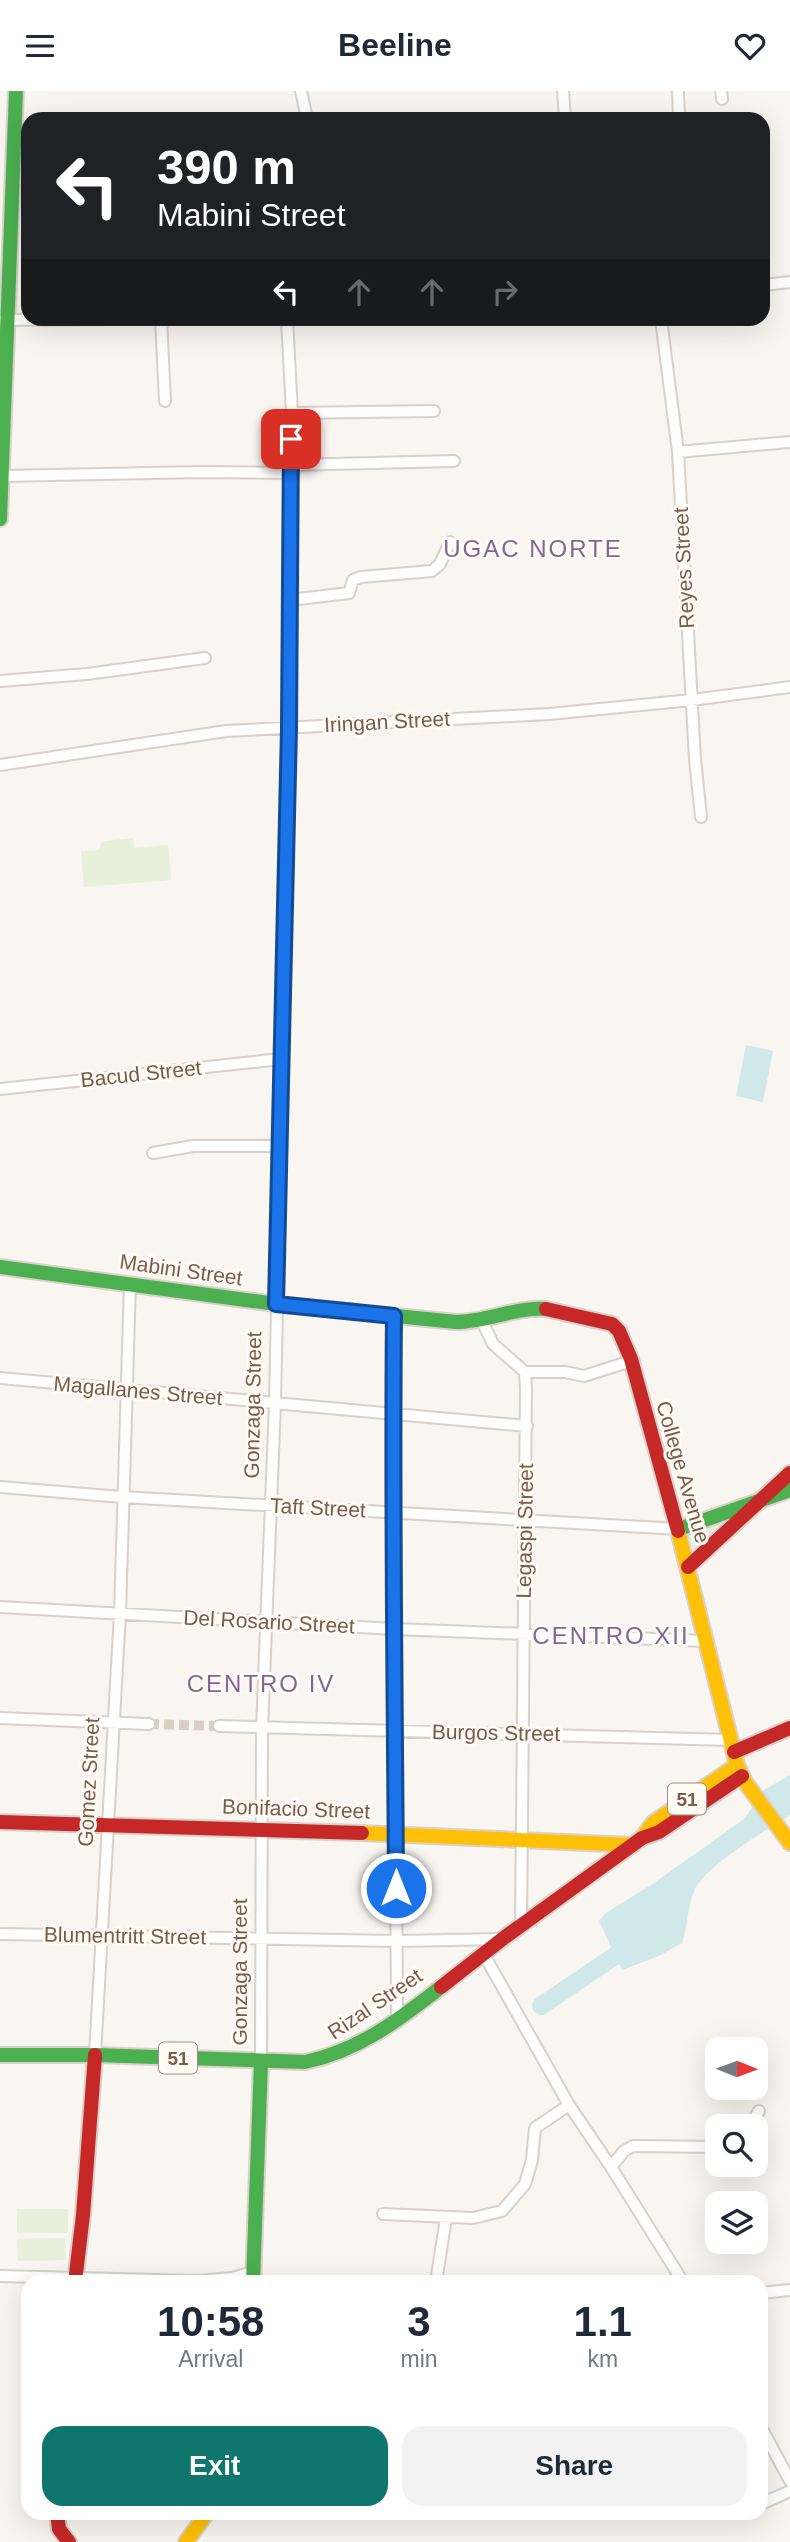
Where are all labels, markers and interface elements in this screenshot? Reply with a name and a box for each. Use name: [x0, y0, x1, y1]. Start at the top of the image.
icon: menu: [21, 27, 59, 65]
text: Beeline: [338, 27, 452, 63]
icon: heart: [731, 27, 769, 65]
icon: left: [42, 140, 133, 231]
text: 390 m: [157, 140, 296, 194]
text: Mabini Street: [157, 197, 346, 233]
icon: left: [267, 273, 305, 311]
icon: ahead: [340, 273, 378, 311]
icon: ahead: [413, 273, 451, 311]
icon: right: [486, 273, 524, 311]
pin: [261, 409, 321, 469]
icon: arrive: [272, 420, 310, 458]
street label: Reyes Street: [669, 507, 698, 629]
district label: UGAC NORTE: [443, 535, 623, 562]
street label: Iringan Street: [323, 707, 451, 736]
street label: Bacud Street: [79, 1056, 203, 1091]
street label: Mabini Street: [118, 1250, 244, 1290]
street label: Gonzaga Street: [240, 1331, 265, 1479]
street label: Magallanes Street: [53, 1372, 224, 1409]
street label: College Avenue: [652, 1398, 715, 1546]
street label: Legaspi Street: [512, 1463, 537, 1599]
street label: Taft Street: [270, 1494, 367, 1521]
street label: Del Rosario Street: [183, 1606, 355, 1637]
district label: CENTRO XII: [532, 1622, 690, 1649]
district label: CENTRO IV: [187, 1670, 335, 1697]
street label: Gomez Street: [74, 1717, 103, 1847]
street label: Burgos Street: [432, 1720, 561, 1745]
road number: 51: [668, 1783, 706, 1815]
street label: Bonifacio Street: [222, 1794, 371, 1823]
position arrow: [359, 1851, 433, 1925]
street label: Gonzaga Street: [228, 1898, 251, 2046]
street label: Blumentritt Street: [44, 1923, 206, 1948]
street label: Rizal Street: [323, 1964, 426, 2043]
north arrow: [705, 2037, 768, 2100]
map controls: [705, 2037, 768, 2254]
road number: 51: [159, 2043, 197, 2073]
button: search: [705, 2114, 768, 2177]
button: layers: [705, 2191, 768, 2254]
text: 10:58: [157, 2298, 264, 2345]
text: 3: [407, 2298, 431, 2345]
text: 1.1: [574, 2298, 632, 2345]
text: Arrival: [178, 2346, 243, 2372]
text: min: [400, 2346, 438, 2372]
text: km: [587, 2346, 618, 2372]
button: Exit: [42, 2426, 388, 2506]
button: Share: [402, 2426, 747, 2506]

